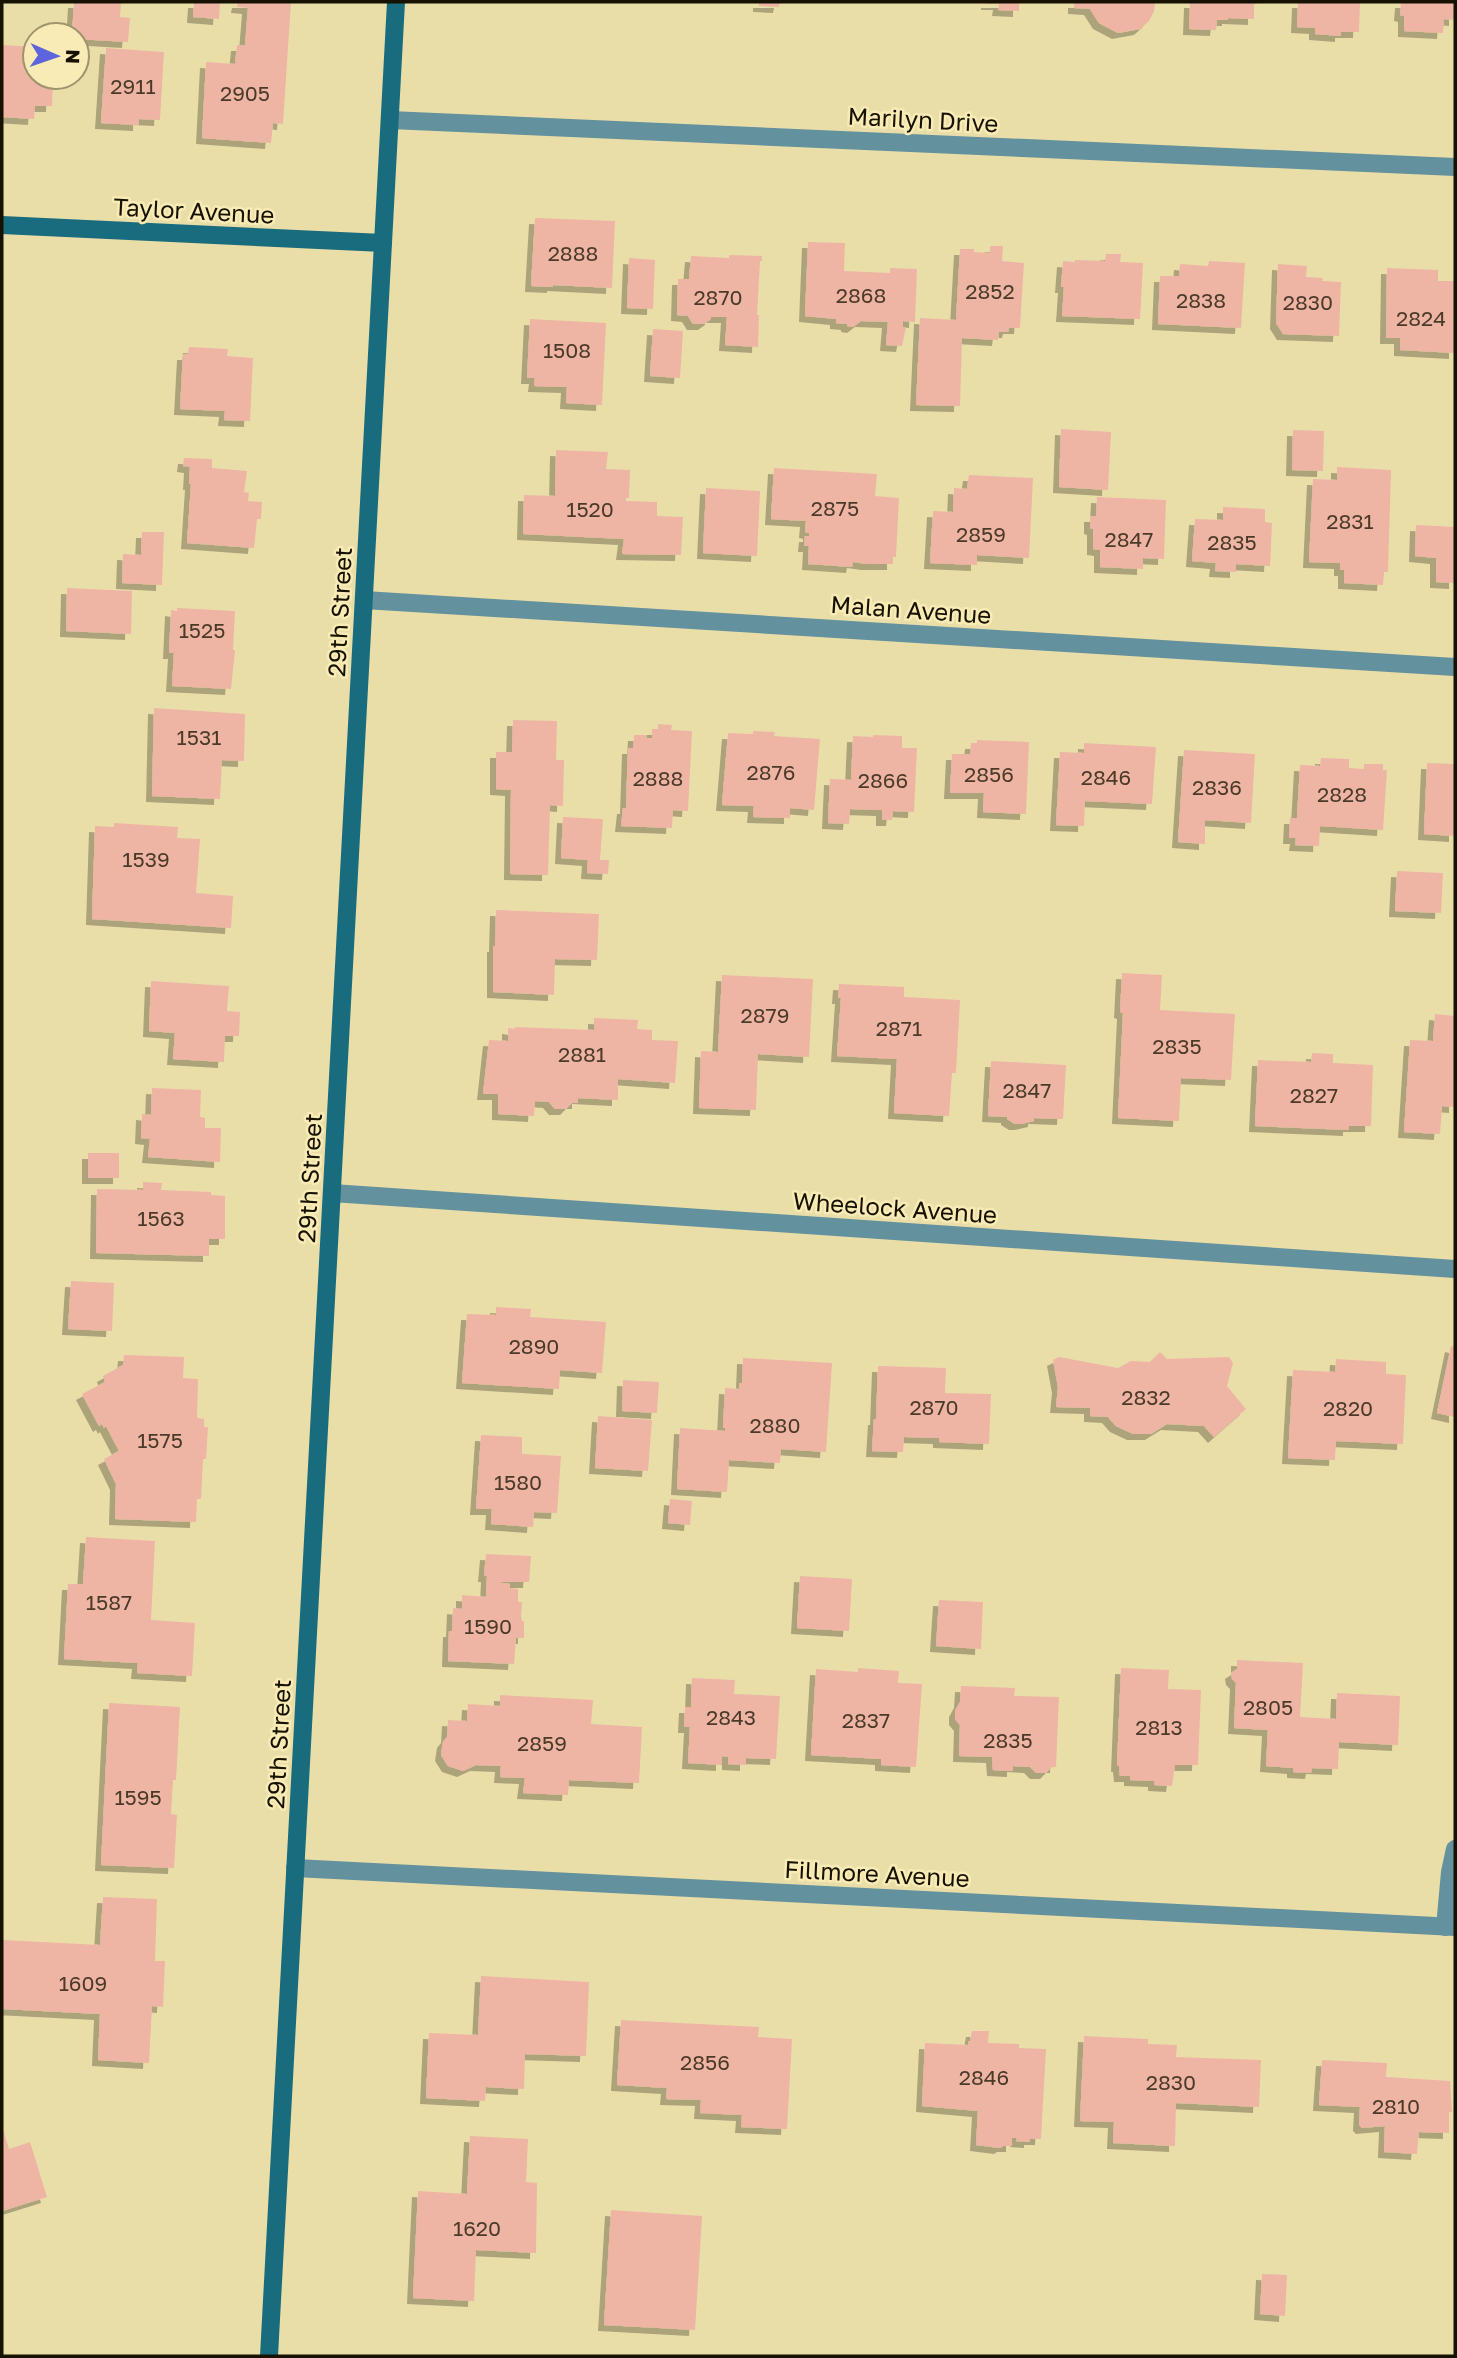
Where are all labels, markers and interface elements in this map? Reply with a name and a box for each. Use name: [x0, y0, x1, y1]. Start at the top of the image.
north arrow: [21, 21, 91, 91]
text: N: [62, 49, 85, 64]
house number: 2911: [110, 73, 156, 99]
house number: 2905: [220, 80, 270, 106]
street label: Marilyn Drive: [847, 101, 999, 137]
street label: Taylor Avenue: [113, 191, 275, 229]
house number: 2888: [548, 240, 598, 266]
house number: 2852: [965, 278, 1015, 304]
house number: 2868: [836, 282, 886, 308]
house number: 2870: [693, 284, 743, 310]
house number: 2838: [1176, 287, 1226, 313]
house number: 2830: [1283, 289, 1333, 315]
house number: 2824: [1396, 305, 1446, 331]
house number: 1508: [543, 337, 591, 363]
house number: 2875: [811, 495, 859, 521]
house number: 1520: [566, 496, 614, 522]
house number: 2831: [1326, 508, 1374, 534]
house number: 2859: [956, 521, 1006, 547]
house number: 2847: [1105, 526, 1153, 552]
house number: 2835: [1207, 529, 1257, 555]
street label: 29th Street: [321, 546, 357, 678]
street label: Malan Avenue: [830, 589, 992, 629]
house number: 1525: [179, 617, 225, 643]
house number: 1531: [177, 724, 221, 750]
house number: 2876: [747, 759, 795, 785]
house number: 2856: [964, 761, 1014, 787]
house number: 2846: [1081, 764, 1131, 790]
house number: 2888: [633, 765, 683, 791]
house number: 2866: [858, 767, 908, 793]
house number: 2836: [1192, 774, 1242, 800]
house number: 2828: [1317, 781, 1367, 807]
house number: 1539: [122, 846, 170, 872]
house number: 2879: [741, 1002, 789, 1028]
house number: 2871: [876, 1015, 922, 1041]
house number: 2835: [1152, 1033, 1202, 1059]
house number: 2881: [558, 1041, 606, 1067]
house number: 2847: [1003, 1077, 1051, 1103]
house number: 2827: [1290, 1082, 1338, 1108]
street label: 29th Street: [291, 1112, 327, 1244]
street label: Wheelock Avenue: [792, 1185, 998, 1229]
house number: 1563: [137, 1205, 185, 1231]
house number: 2890: [509, 1333, 559, 1359]
house number: 2832: [1121, 1384, 1171, 1410]
house number: 2870: [909, 1394, 959, 1420]
house number: 2820: [1323, 1395, 1373, 1421]
house number: 2880: [750, 1412, 800, 1438]
house number: 1575: [137, 1427, 183, 1453]
house number: 1580: [494, 1469, 542, 1495]
house number: 1587: [86, 1589, 132, 1615]
house number: 1590: [464, 1613, 512, 1639]
street label: 29th Street: [260, 1678, 296, 1810]
house number: 2805: [1243, 1694, 1293, 1720]
house number: 2843: [706, 1704, 756, 1730]
house number: 2837: [842, 1707, 890, 1733]
house number: 2813: [1135, 1714, 1183, 1740]
house number: 2835: [983, 1727, 1033, 1753]
house number: 2859: [517, 1730, 567, 1756]
house number: 1595: [114, 1784, 162, 1810]
street label: Fillmore Avenue: [784, 1854, 970, 1892]
house number: 1609: [59, 1970, 107, 1996]
house number: 2856: [680, 2049, 730, 2075]
house number: 2846: [959, 2064, 1009, 2090]
house number: 2830: [1146, 2069, 1196, 2095]
house number: 2810: [1372, 2093, 1420, 2119]
house number: 1620: [453, 2215, 501, 2241]

